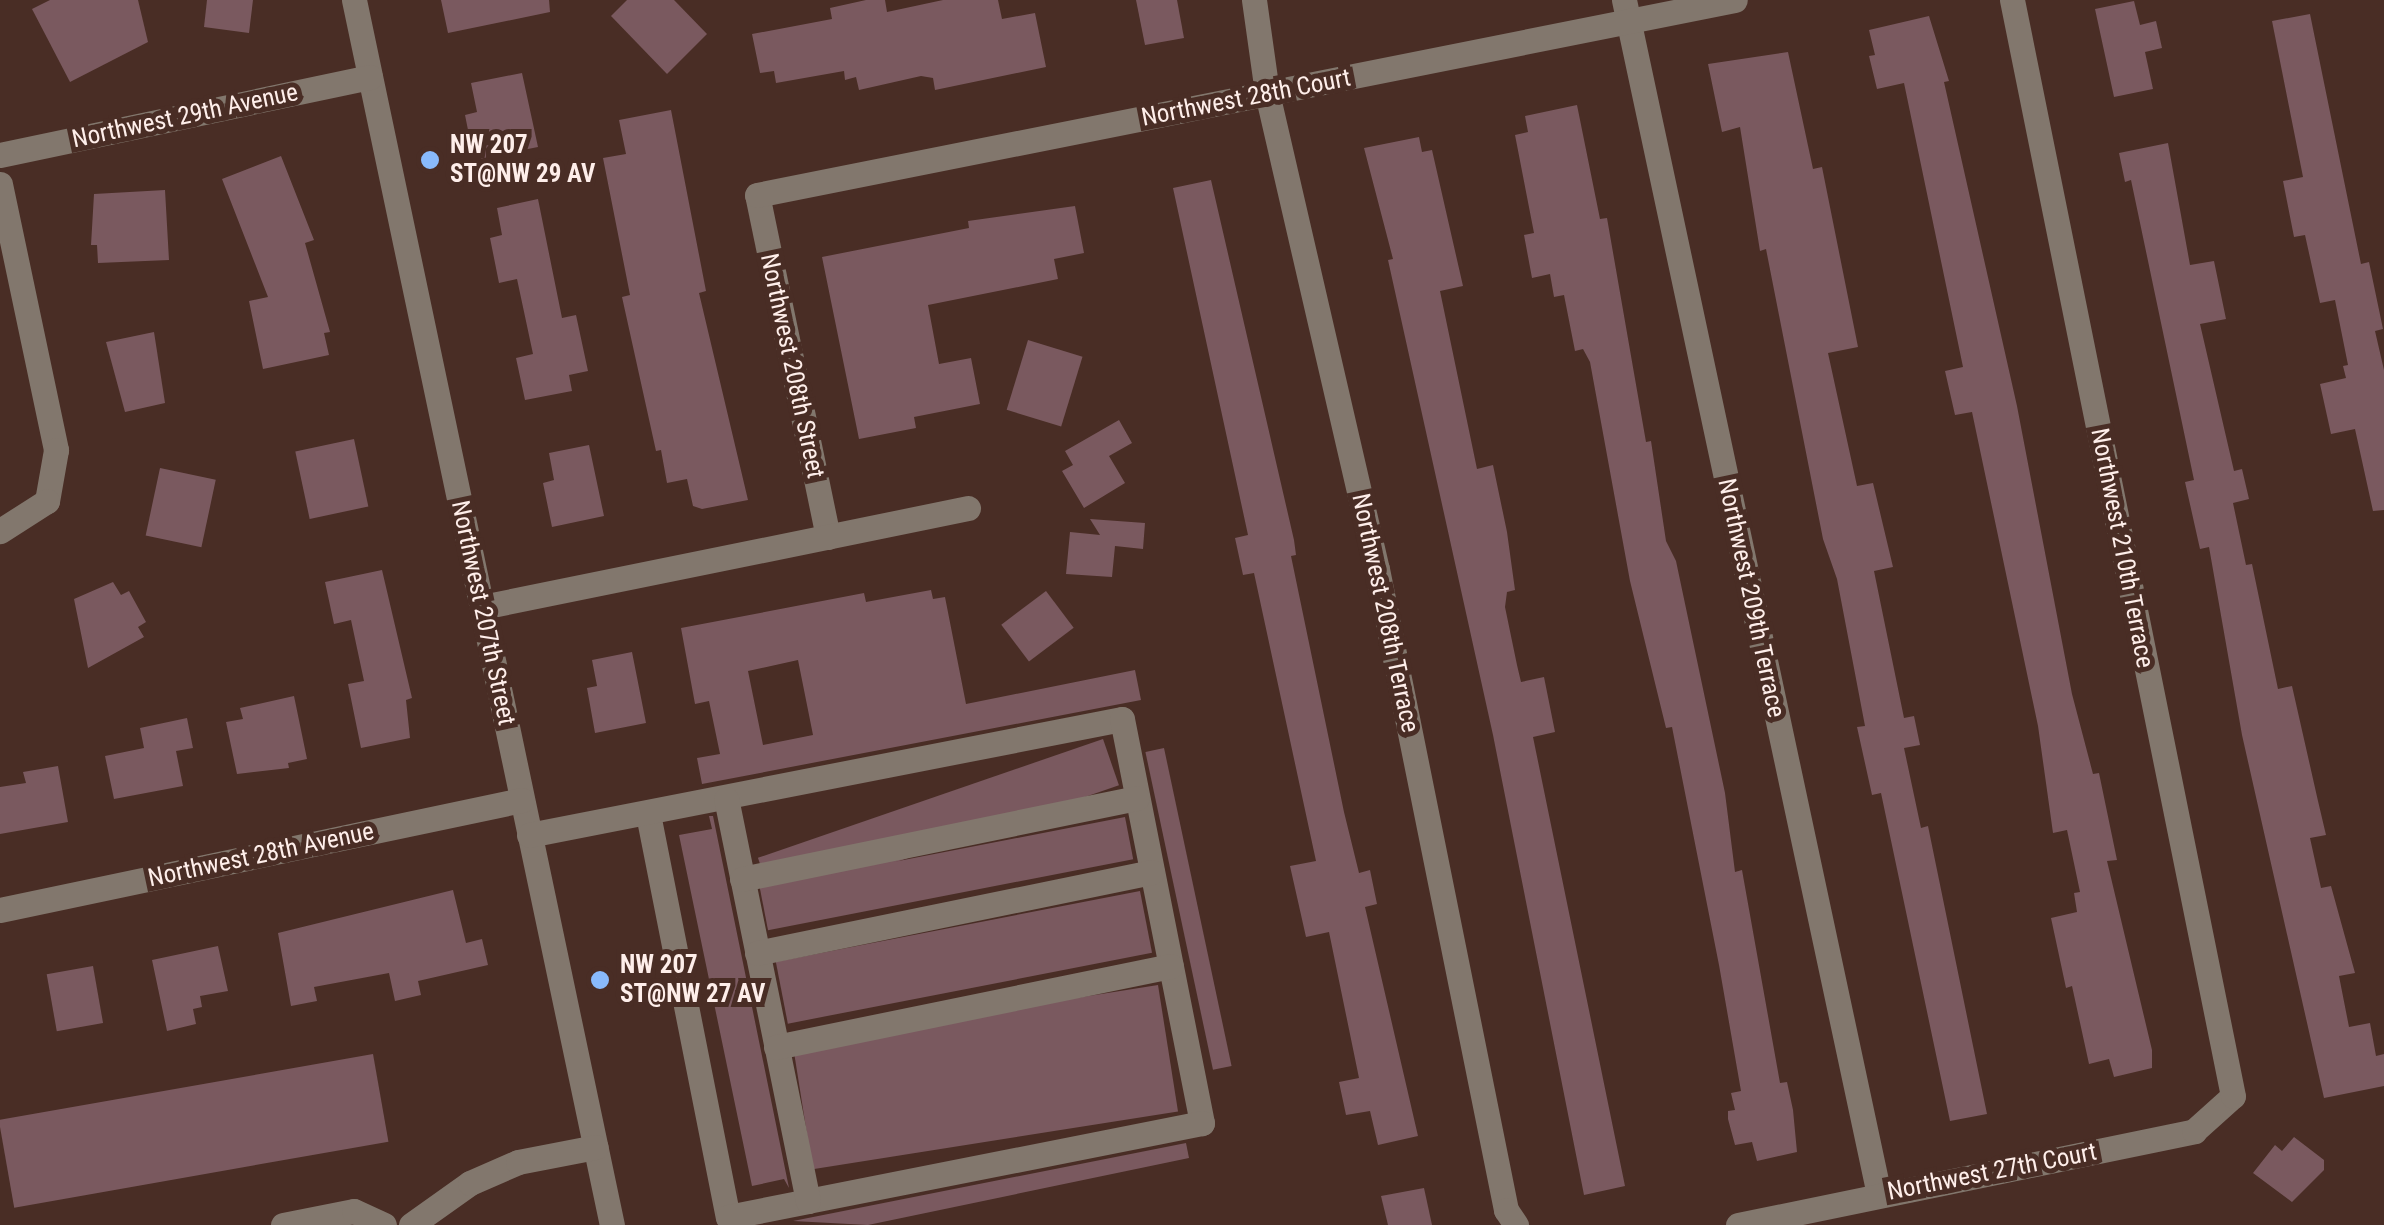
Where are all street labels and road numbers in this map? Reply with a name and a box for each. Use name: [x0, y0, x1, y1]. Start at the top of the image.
street label: Northwest 28th Court: [1139, 63, 1353, 133]
street label: Northwest 29th Avenue: [69, 77, 301, 155]
street label: Northwest 208th Street: [754, 251, 830, 481]
street label: Northwest 210th Terrace: [2084, 425, 2160, 671]
street label: Northwest 209th Terrace: [1711, 476, 1791, 720]
street label: Northwest 208th Terrace: [1345, 491, 1425, 735]
street label: Northwest 207th Street: [445, 498, 521, 728]
street label: Northwest 28th Avenue: [145, 816, 377, 894]
street label: Northwest 27th Court: [1885, 1137, 2099, 1207]

